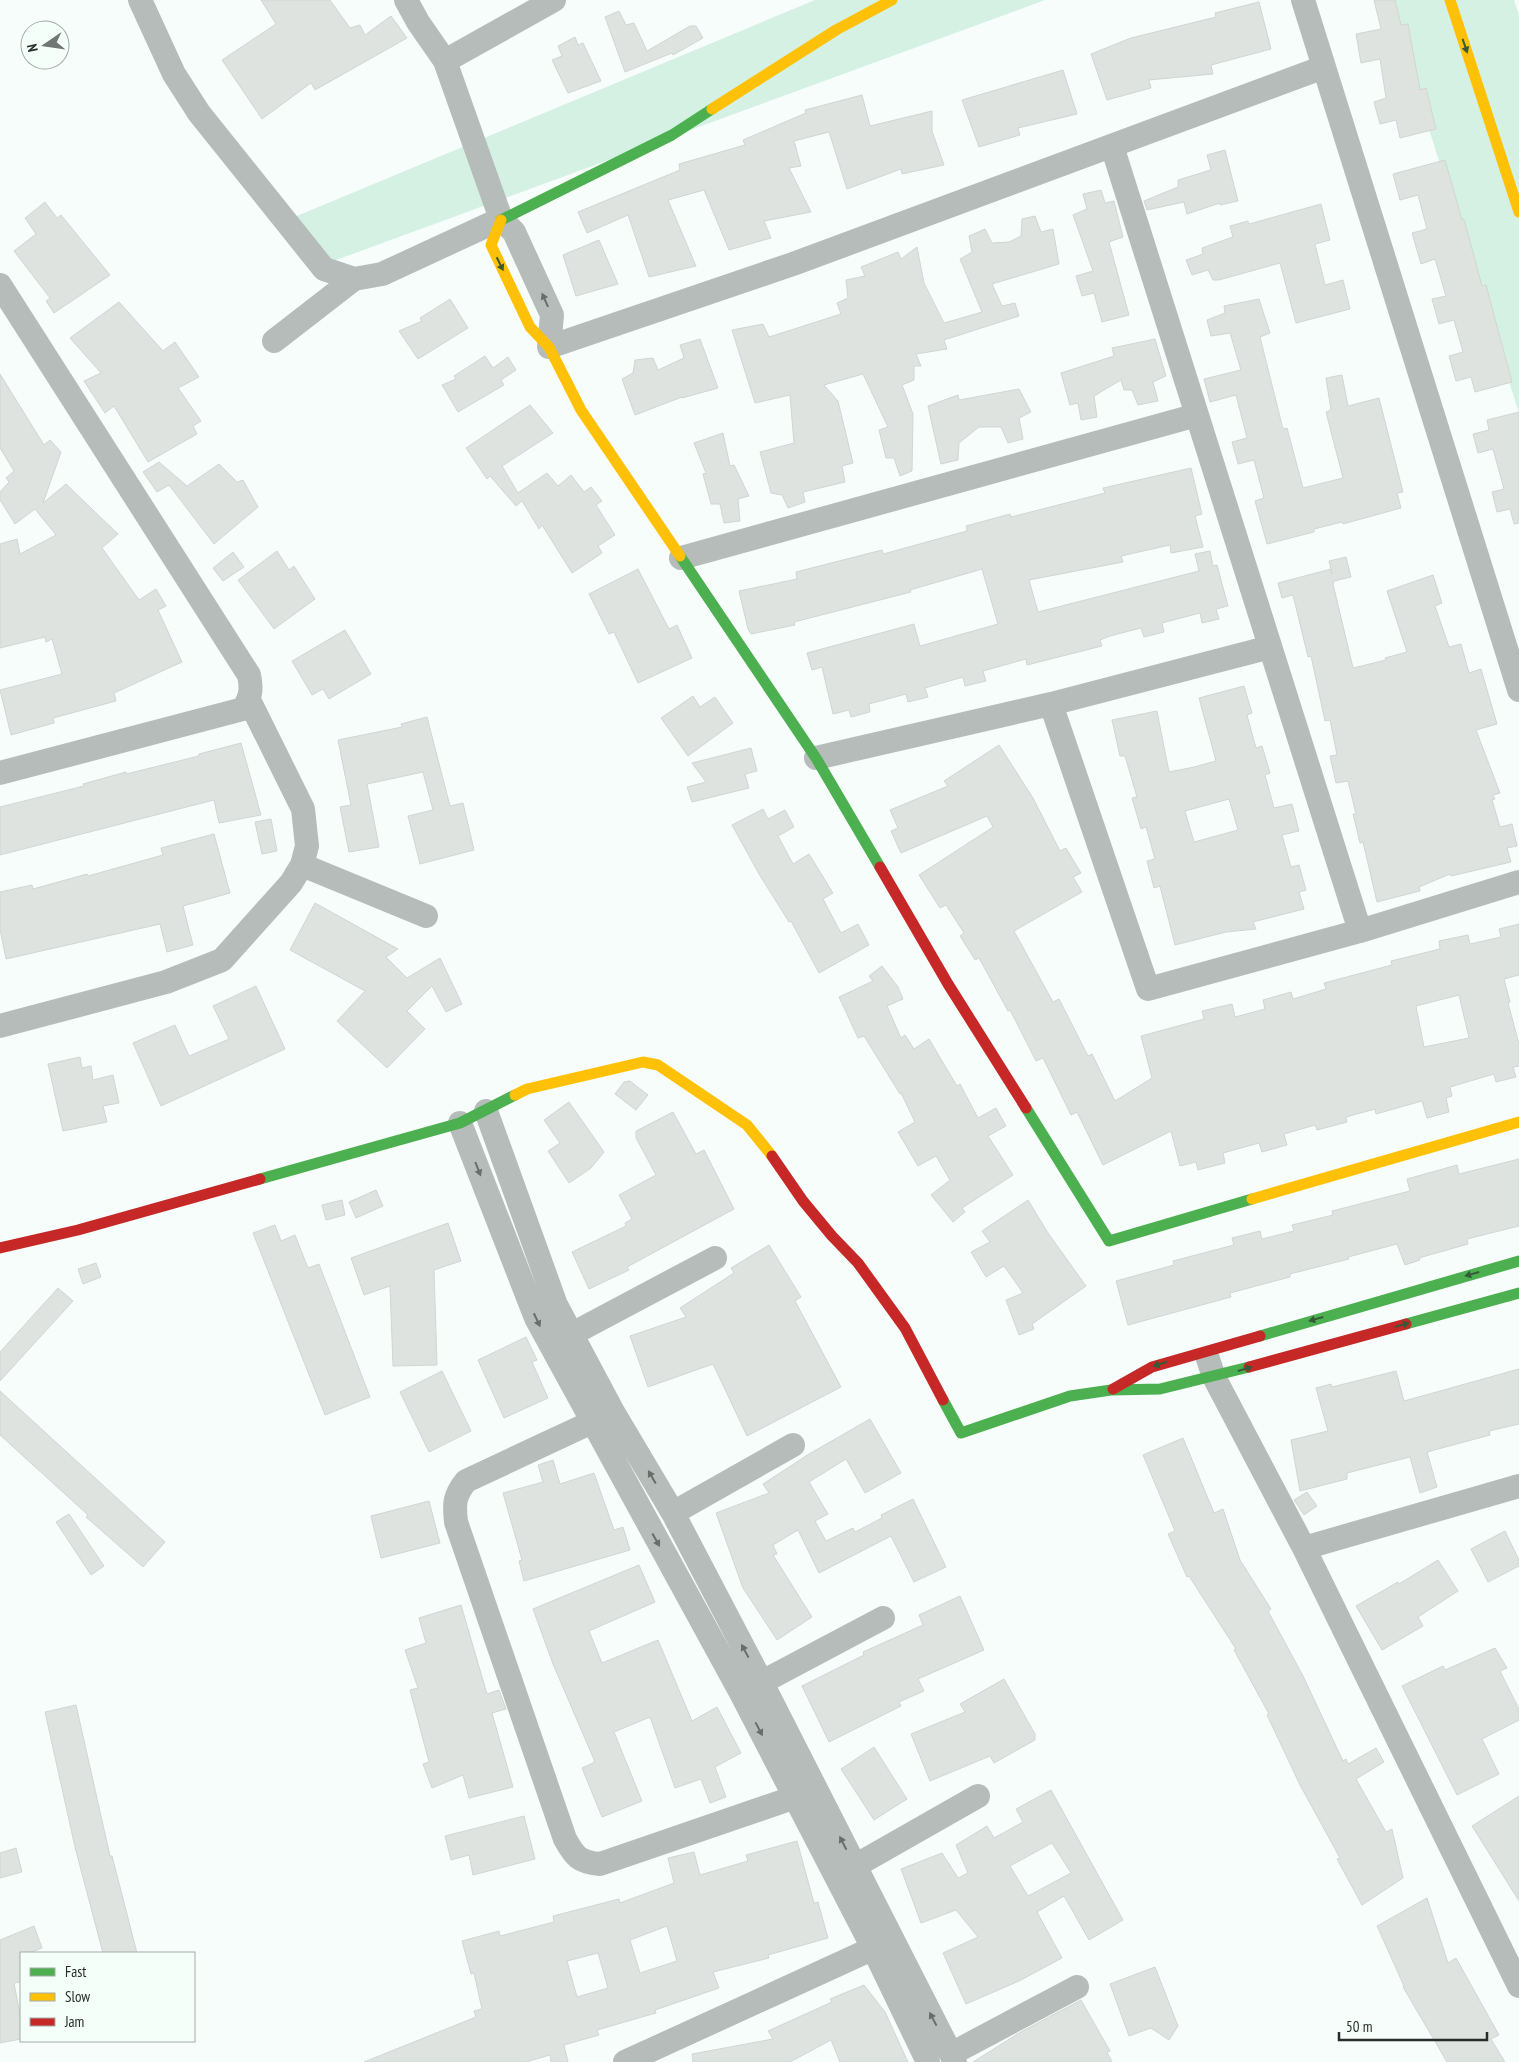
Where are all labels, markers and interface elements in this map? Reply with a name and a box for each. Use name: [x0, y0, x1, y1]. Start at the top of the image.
north arrow: [20, 20, 70, 70]
one-way arrow: [1462, 39, 1470, 54]
text: N: [23, 42, 42, 54]
one-way arrow: [496, 257, 504, 271]
one-way arrow: [541, 293, 549, 307]
one-way arrow: [474, 1162, 482, 1176]
one-way arrow: [1465, 1271, 1480, 1279]
one-way arrow: [534, 1313, 542, 1327]
one-way arrow: [1308, 1315, 1323, 1323]
one-way arrow: [1394, 1321, 1409, 1329]
one-way arrow: [1152, 1361, 1167, 1369]
one-way arrow: [1238, 1364, 1253, 1372]
one-way arrow: [647, 1471, 656, 1484]
one-way arrow: [652, 1533, 660, 1547]
one-way arrow: [741, 1644, 749, 1658]
one-way arrow: [755, 1721, 763, 1736]
one-way arrow: [839, 1835, 847, 1850]
legend: [20, 1952, 195, 2042]
text: Fast: [65, 1962, 86, 1981]
text: Slow: [65, 1987, 90, 2006]
scale bar: [1339, 2010, 1486, 2042]
one-way arrow: [929, 2011, 937, 2026]
text: Jam: [64, 2012, 84, 2031]
text: 50 m: [1346, 2017, 1372, 2036]

